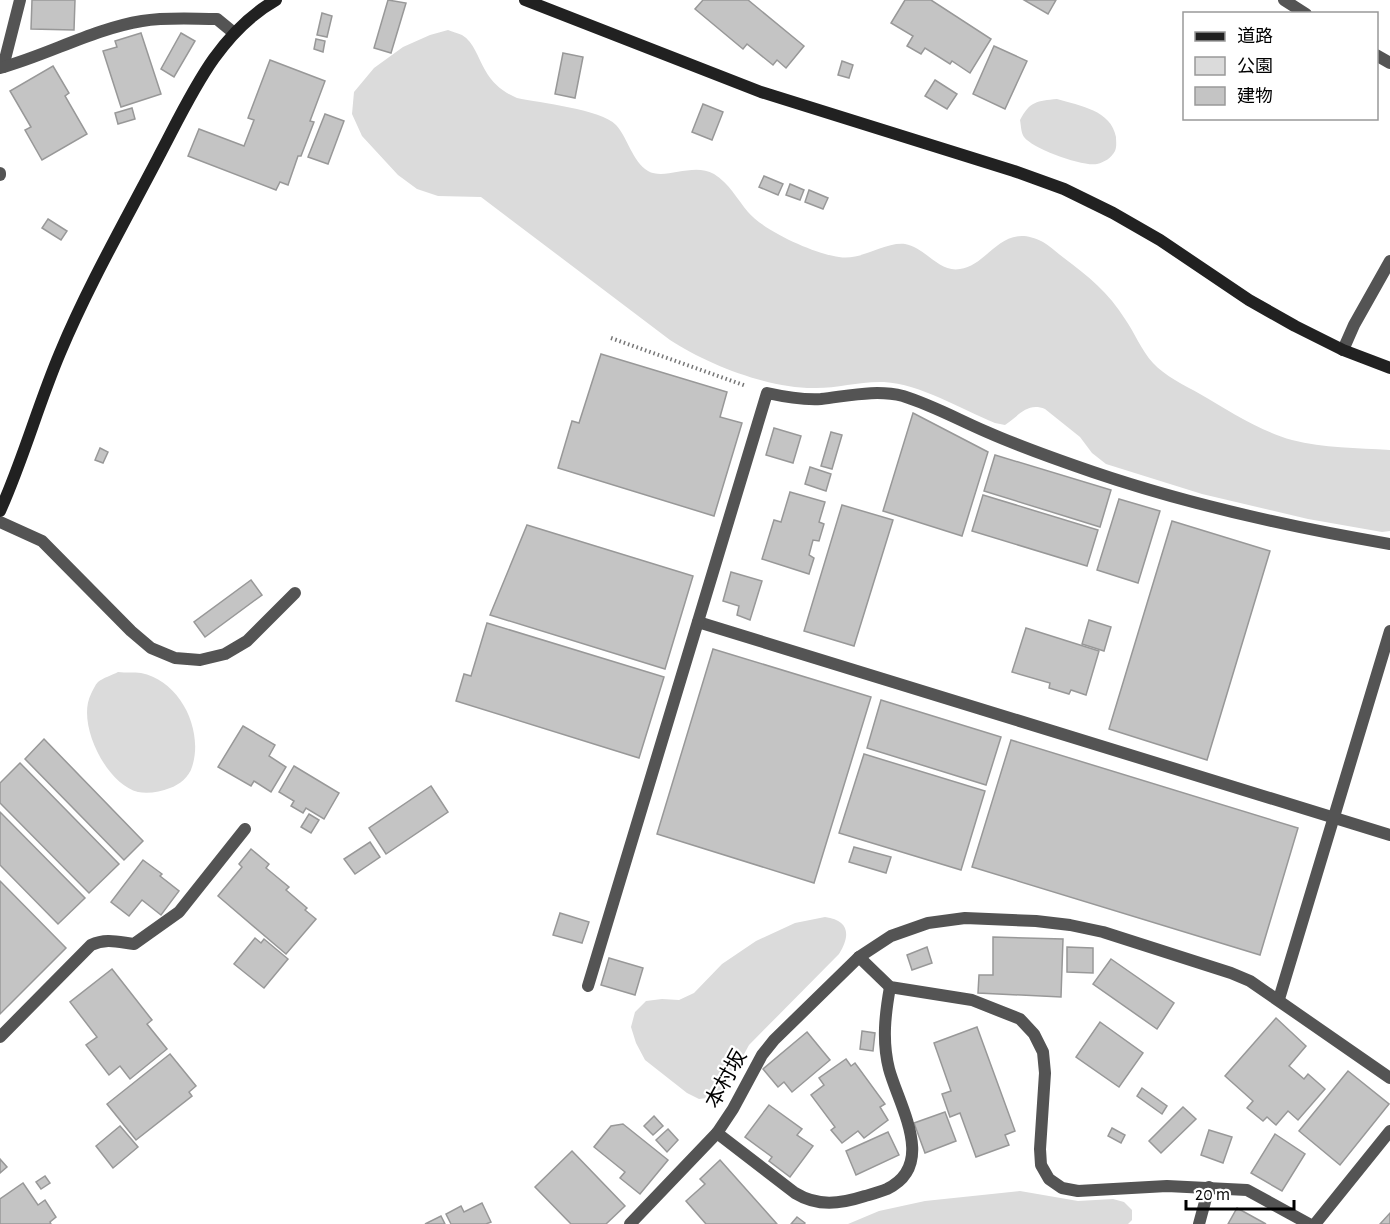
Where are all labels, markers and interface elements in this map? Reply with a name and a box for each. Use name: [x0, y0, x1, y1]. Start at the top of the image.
legend: [1183, 12, 1378, 120]
text: 道路: [1237, 26, 1273, 46]
text: 公園: [1237, 57, 1273, 76]
text: 建物: [1237, 86, 1273, 106]
street label: 本村坂: [701, 1046, 750, 1112]
scale bar: [1186, 1173, 1294, 1211]
text: 20 m: [1195, 1186, 1230, 1204]

